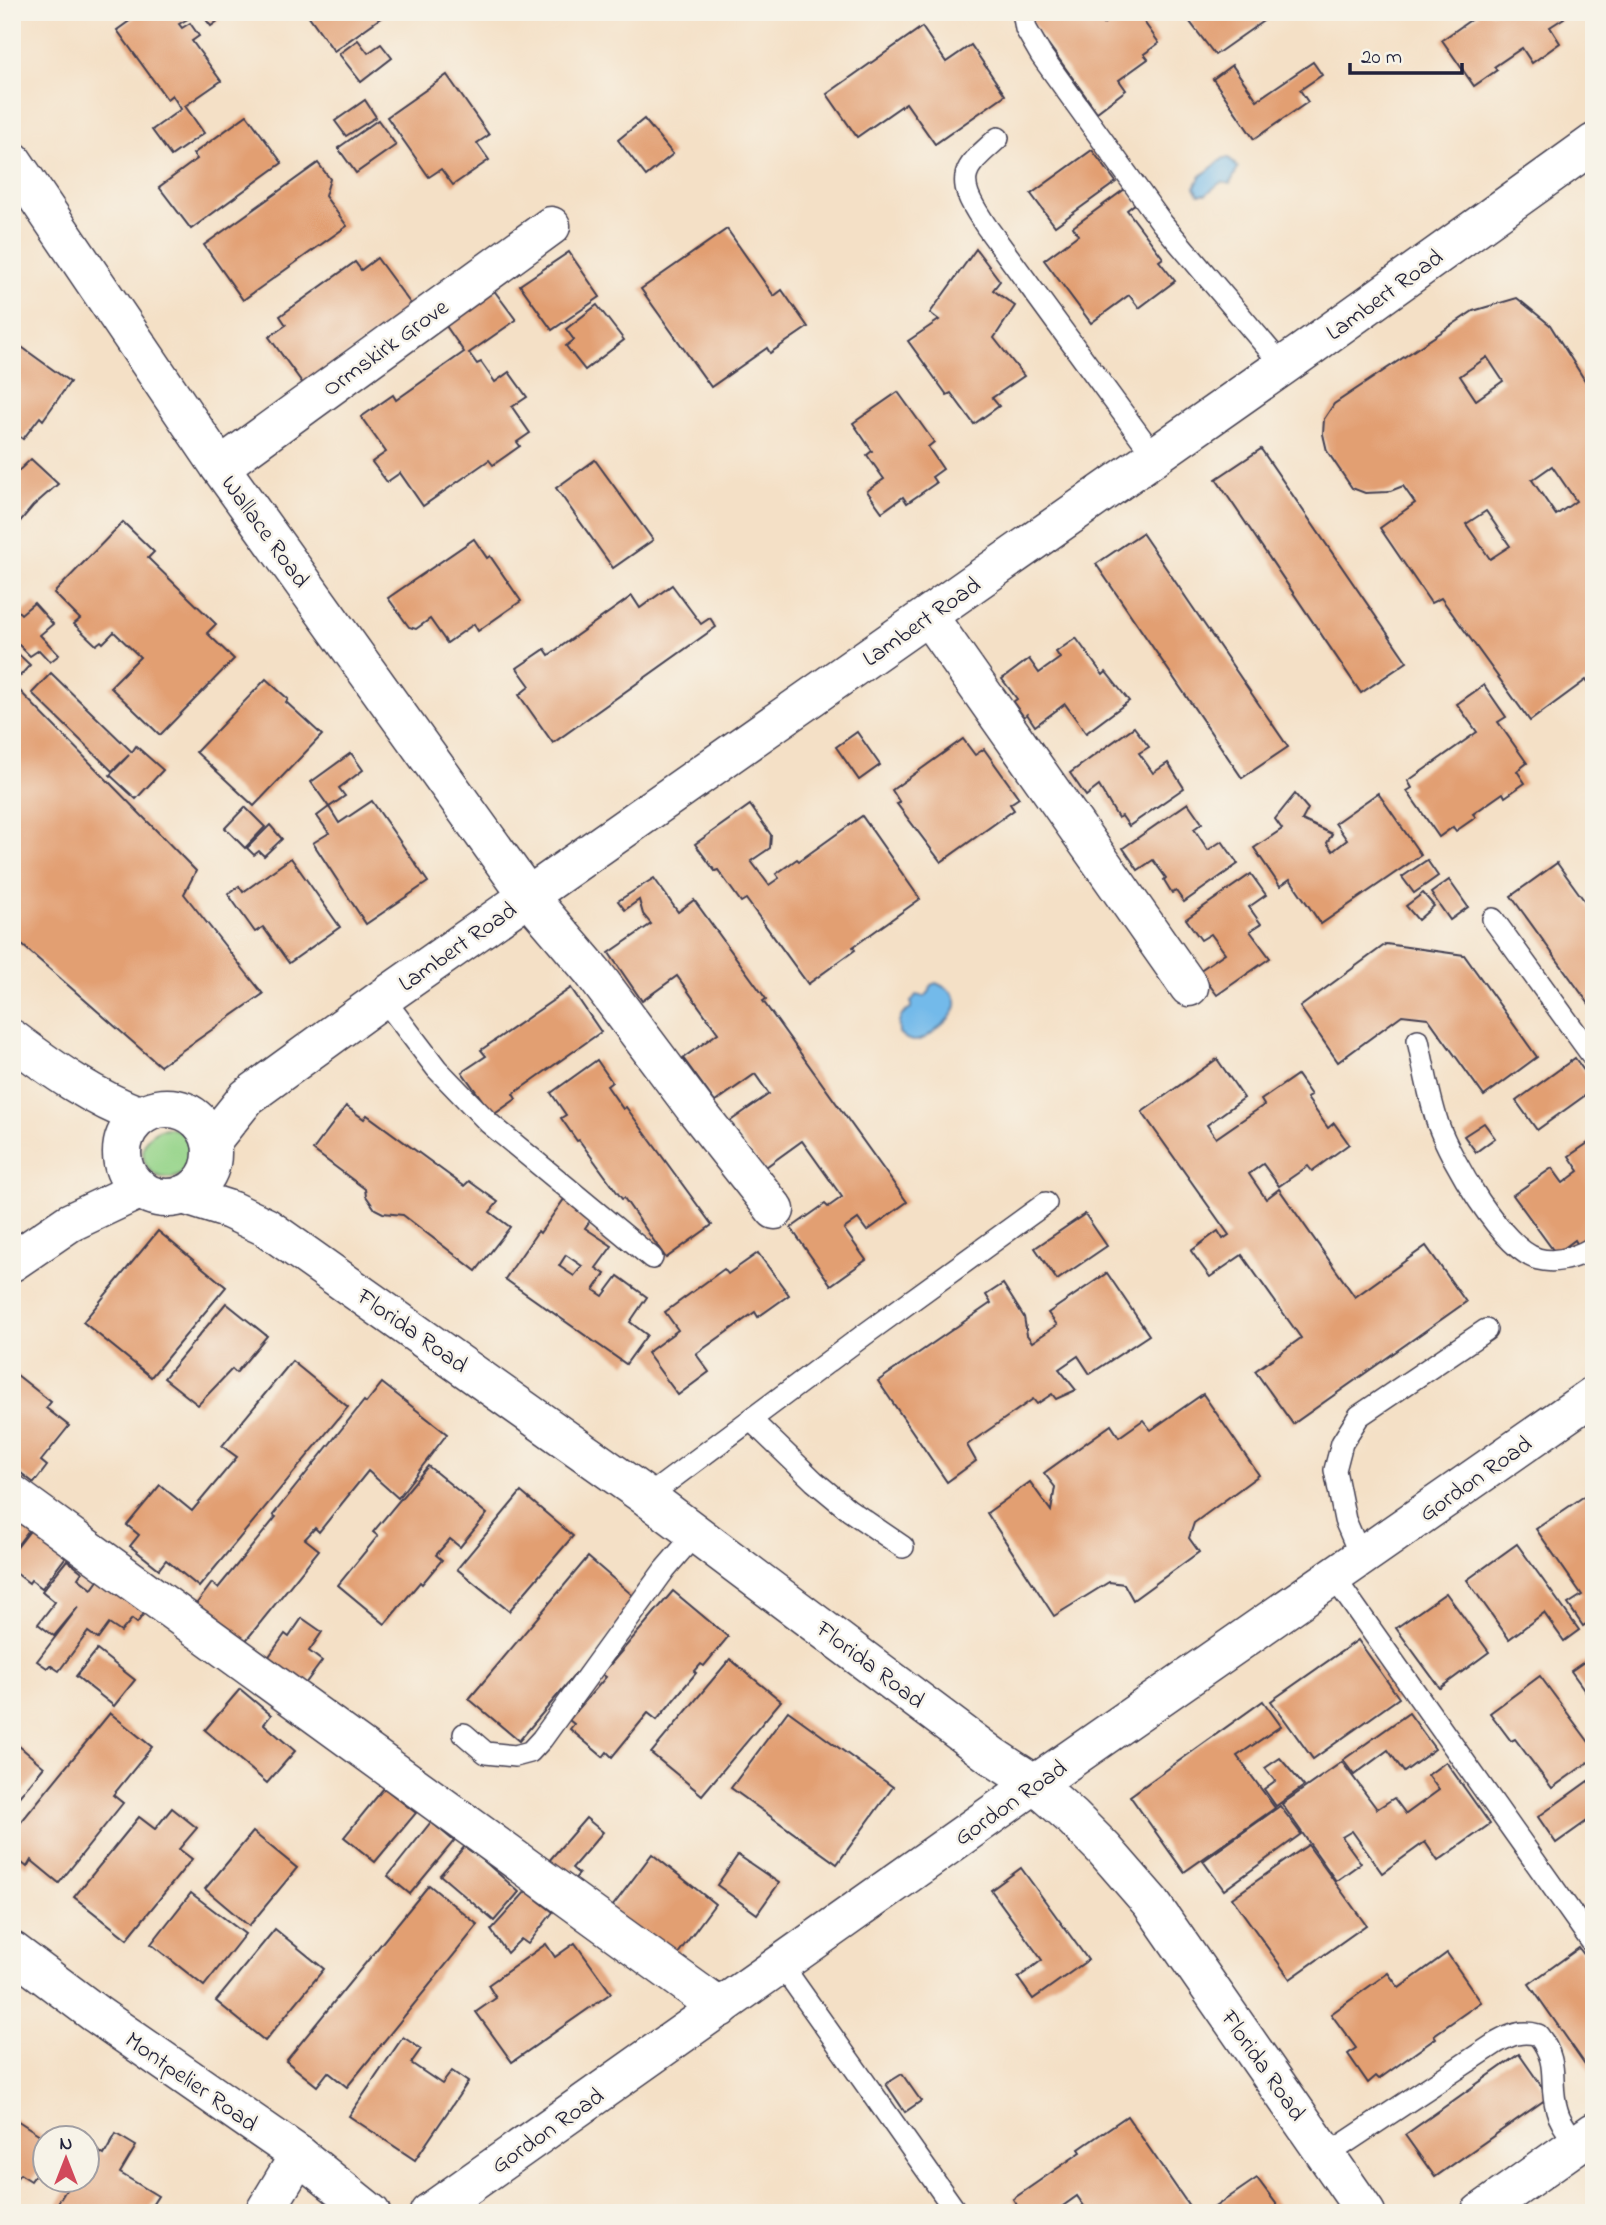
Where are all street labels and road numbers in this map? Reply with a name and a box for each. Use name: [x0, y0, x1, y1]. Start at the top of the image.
street label: Lambert Road: [1320, 241, 1452, 351]
street label: Ormskirk Grove: [316, 291, 457, 407]
street label: Wallace Road: [211, 469, 317, 597]
street label: Lambert Road: [856, 569, 989, 677]
street label: Lambert Road: [392, 894, 525, 1002]
street label: Florida Road: [348, 1280, 475, 1384]
street label: Gordon Road: [1413, 1428, 1541, 1532]
street label: Florida Road: [807, 1613, 932, 1719]
street label: Gordon Road: [948, 1752, 1076, 1856]
street label: Florida Road: [1210, 2003, 1313, 2130]
street label: Montpelier Road: [117, 2024, 265, 2142]
street label: Gordon Road: [485, 2080, 613, 2184]

